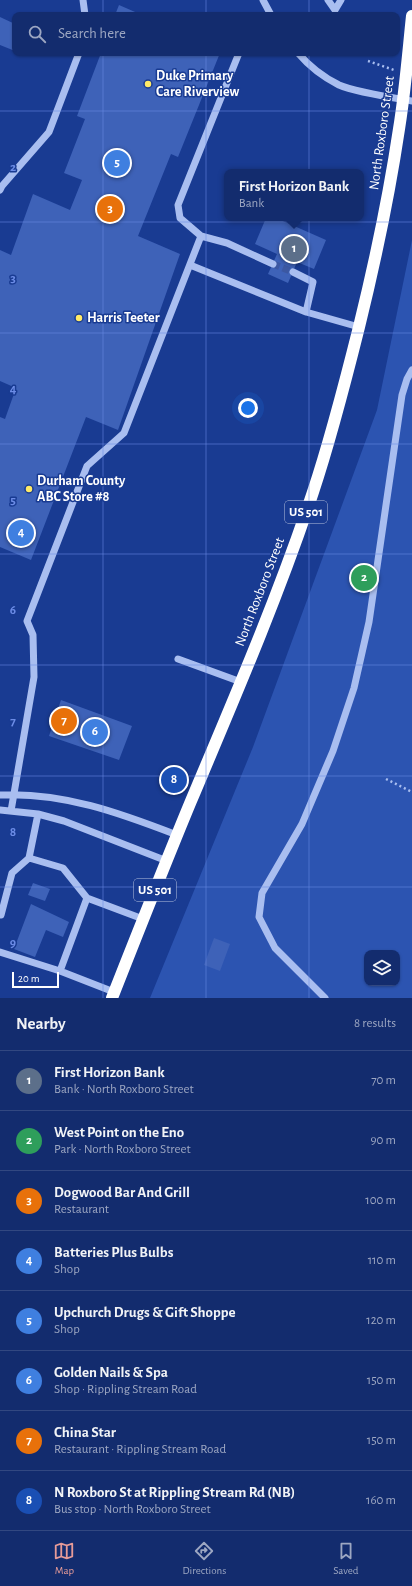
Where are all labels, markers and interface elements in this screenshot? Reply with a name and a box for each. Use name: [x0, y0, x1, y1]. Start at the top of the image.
search box: [12, 12, 400, 56]
icon: search: [26, 23, 48, 45]
text: Search here: [58, 26, 126, 41]
place label: Duke Primary Care Riverview: [156, 69, 240, 99]
street label: North Roxboro Street: [367, 74, 397, 191]
marker: Duke Primary Care Riverview: [143, 79, 153, 89]
pin: 5: [104, 148, 130, 178]
text: 2: [10, 161, 16, 174]
popup: [224, 169, 364, 221]
text: First Horizon Bank: [239, 179, 349, 194]
pin: 3: [97, 194, 123, 224]
text: Bank: [239, 197, 264, 210]
pin: 1: [281, 234, 307, 264]
text: 3: [10, 272, 16, 285]
place label: Harris Teeter: [87, 311, 160, 325]
marker: Harris Teeter: [74, 313, 84, 323]
text: 4: [10, 383, 17, 396]
your location: [238, 398, 258, 418]
place label: Durham County ABC Store #8: [37, 474, 126, 504]
marker: Durham County ABC Store #8: [24, 484, 34, 494]
text: 5: [10, 494, 16, 507]
road number: US 501: [285, 501, 327, 523]
pin: 4: [8, 518, 34, 548]
street label: North Roxboro Street: [233, 535, 287, 648]
pin: 2: [351, 563, 377, 593]
text: 6: [10, 604, 16, 617]
pin: 7: [51, 706, 77, 736]
text: 7: [10, 715, 16, 728]
pin: 6: [82, 717, 108, 747]
pin: 8: [161, 765, 187, 795]
text: 8: [10, 826, 16, 839]
road number: US 501: [134, 879, 176, 901]
text: 9: [10, 937, 16, 950]
map controls: [364, 950, 400, 986]
button: layers: [364, 950, 400, 986]
scale bar: [12, 970, 59, 989]
text: 20 m: [18, 973, 39, 984]
text: Nearby: [16, 1015, 66, 1032]
text: 8 results: [354, 1017, 396, 1030]
text: First Horizon Bank: [54, 1065, 165, 1080]
text: 1: [27, 1074, 31, 1087]
text: 70 m: [371, 1074, 396, 1087]
text: Bank · North Roxboro Street: [54, 1083, 194, 1096]
text: West Point on the Eno: [54, 1125, 184, 1140]
text: 2: [26, 1134, 32, 1147]
text: 90 m: [370, 1134, 396, 1147]
text: Park · North Roxboro Street: [54, 1143, 191, 1156]
text: Dogwood Bar And Grill: [54, 1185, 190, 1200]
text: 3: [26, 1194, 32, 1207]
text: 100 m: [365, 1194, 396, 1207]
text: Restaurant: [54, 1203, 109, 1216]
text: Batteries Plus Bulbs: [54, 1245, 173, 1260]
text: 4: [26, 1254, 32, 1267]
text: 110 m: [368, 1254, 396, 1267]
text: Shop: [54, 1263, 80, 1276]
text: Upchurch Drugs & Gift Shoppe: [54, 1305, 236, 1320]
text: 5: [26, 1314, 32, 1327]
text: 120 m: [366, 1314, 396, 1327]
text: Shop: [54, 1323, 80, 1336]
text: Golden Nails & Spa: [54, 1365, 168, 1380]
text: 6: [26, 1374, 32, 1387]
text: 150 m: [367, 1374, 396, 1387]
text: Shop · Rippling Stream Road: [54, 1383, 197, 1396]
text: China Star: [54, 1425, 116, 1440]
text: 7: [26, 1434, 32, 1447]
text: 150 m: [367, 1434, 396, 1447]
text: Restaurant · Rippling Stream Road: [54, 1443, 226, 1456]
text: N Roxboro St at Rippling Stream Rd (NB): [54, 1485, 295, 1500]
text: 8: [26, 1494, 32, 1507]
text: 160 m: [366, 1494, 396, 1507]
text: Bus stop · North Roxboro Street: [54, 1503, 211, 1516]
tab: Map: [53, 1540, 75, 1577]
tab: Directions: [182, 1540, 226, 1577]
tab: Saved: [333, 1540, 358, 1577]

